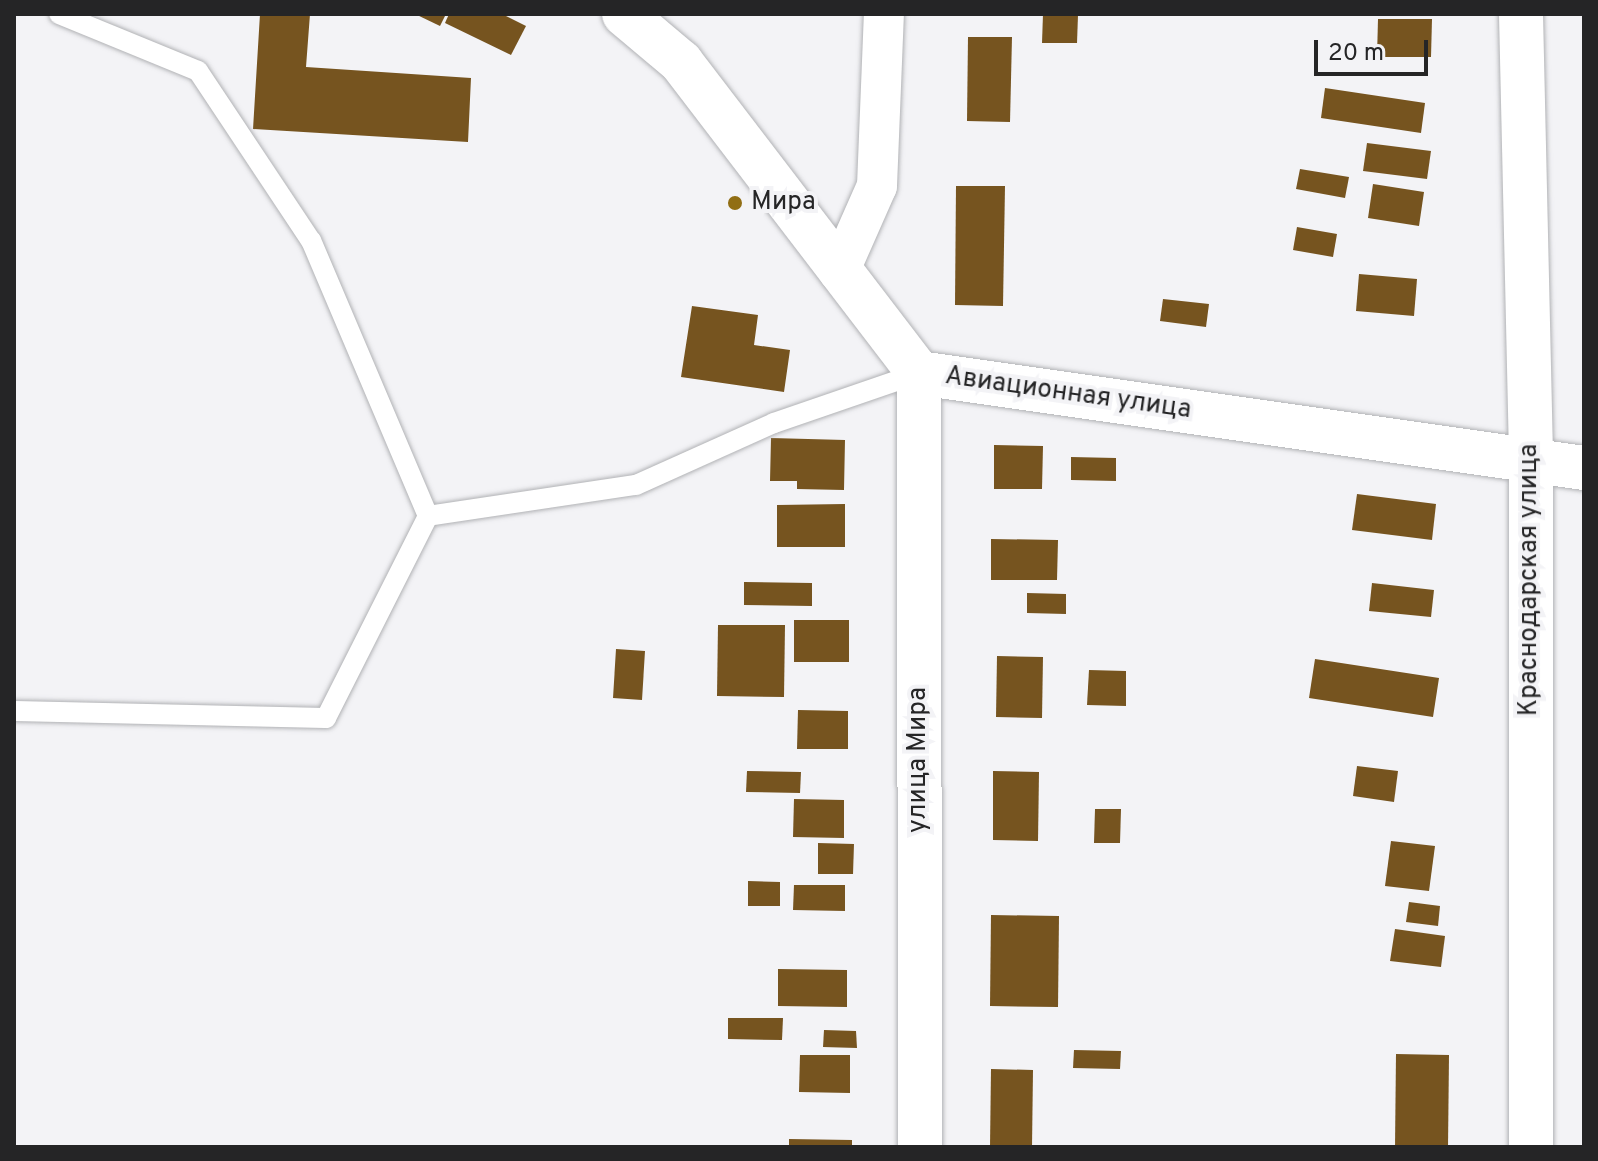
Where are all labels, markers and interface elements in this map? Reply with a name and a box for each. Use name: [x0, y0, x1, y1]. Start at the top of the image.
scale bar: [1318, 24, 1432, 74]
text: 20 m: [1328, 39, 1384, 69]
place label: Мира: [751, 187, 816, 219]
marker: Мира: [726, 194, 744, 212]
street label: Авиационная улица: [943, 361, 1193, 427]
street label: Краснодарская улица: [1514, 444, 1546, 716]
street label: улица Мира: [903, 687, 935, 833]

